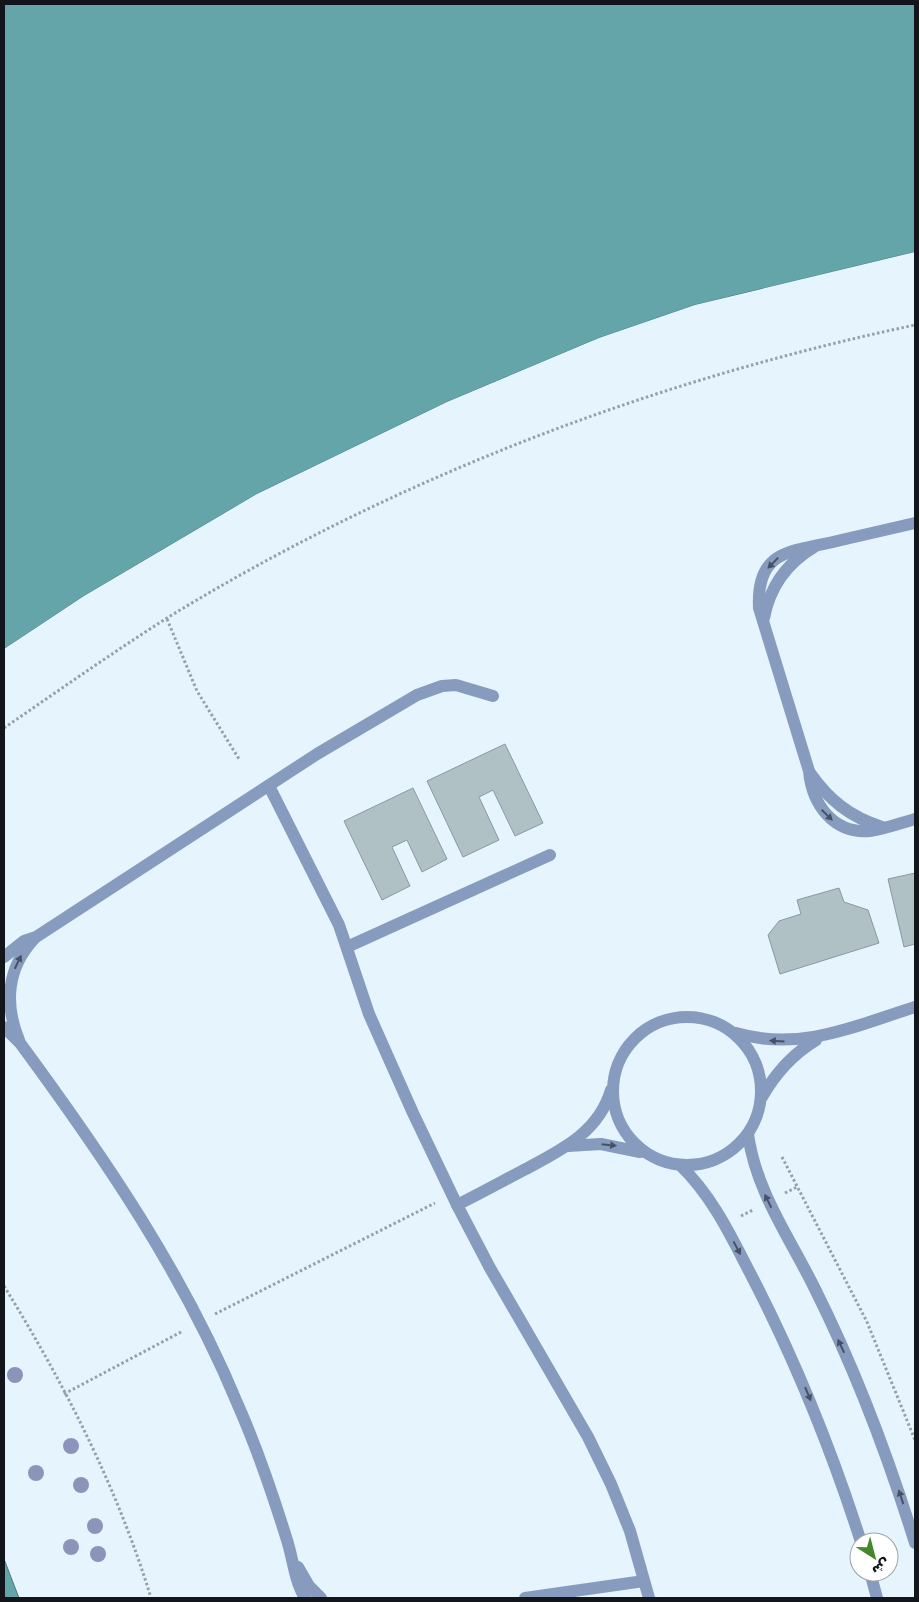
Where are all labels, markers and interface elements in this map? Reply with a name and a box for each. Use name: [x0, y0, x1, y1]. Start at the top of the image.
one-way arrow: [767, 557, 779, 569]
one-way arrow: [820, 809, 832, 821]
one-way arrow: [14, 955, 22, 969]
one-way arrow: [769, 1036, 785, 1044]
one-way arrow: [601, 1141, 617, 1149]
one-way arrow: [763, 1194, 771, 1208]
one-way arrow: [733, 1241, 741, 1255]
one-way arrow: [837, 1339, 845, 1353]
one-way arrow: [804, 1387, 812, 1401]
one-way arrow: [896, 1489, 904, 1504]
north arrow: [849, 1532, 899, 1582]
text: ش: [869, 1555, 894, 1580]

